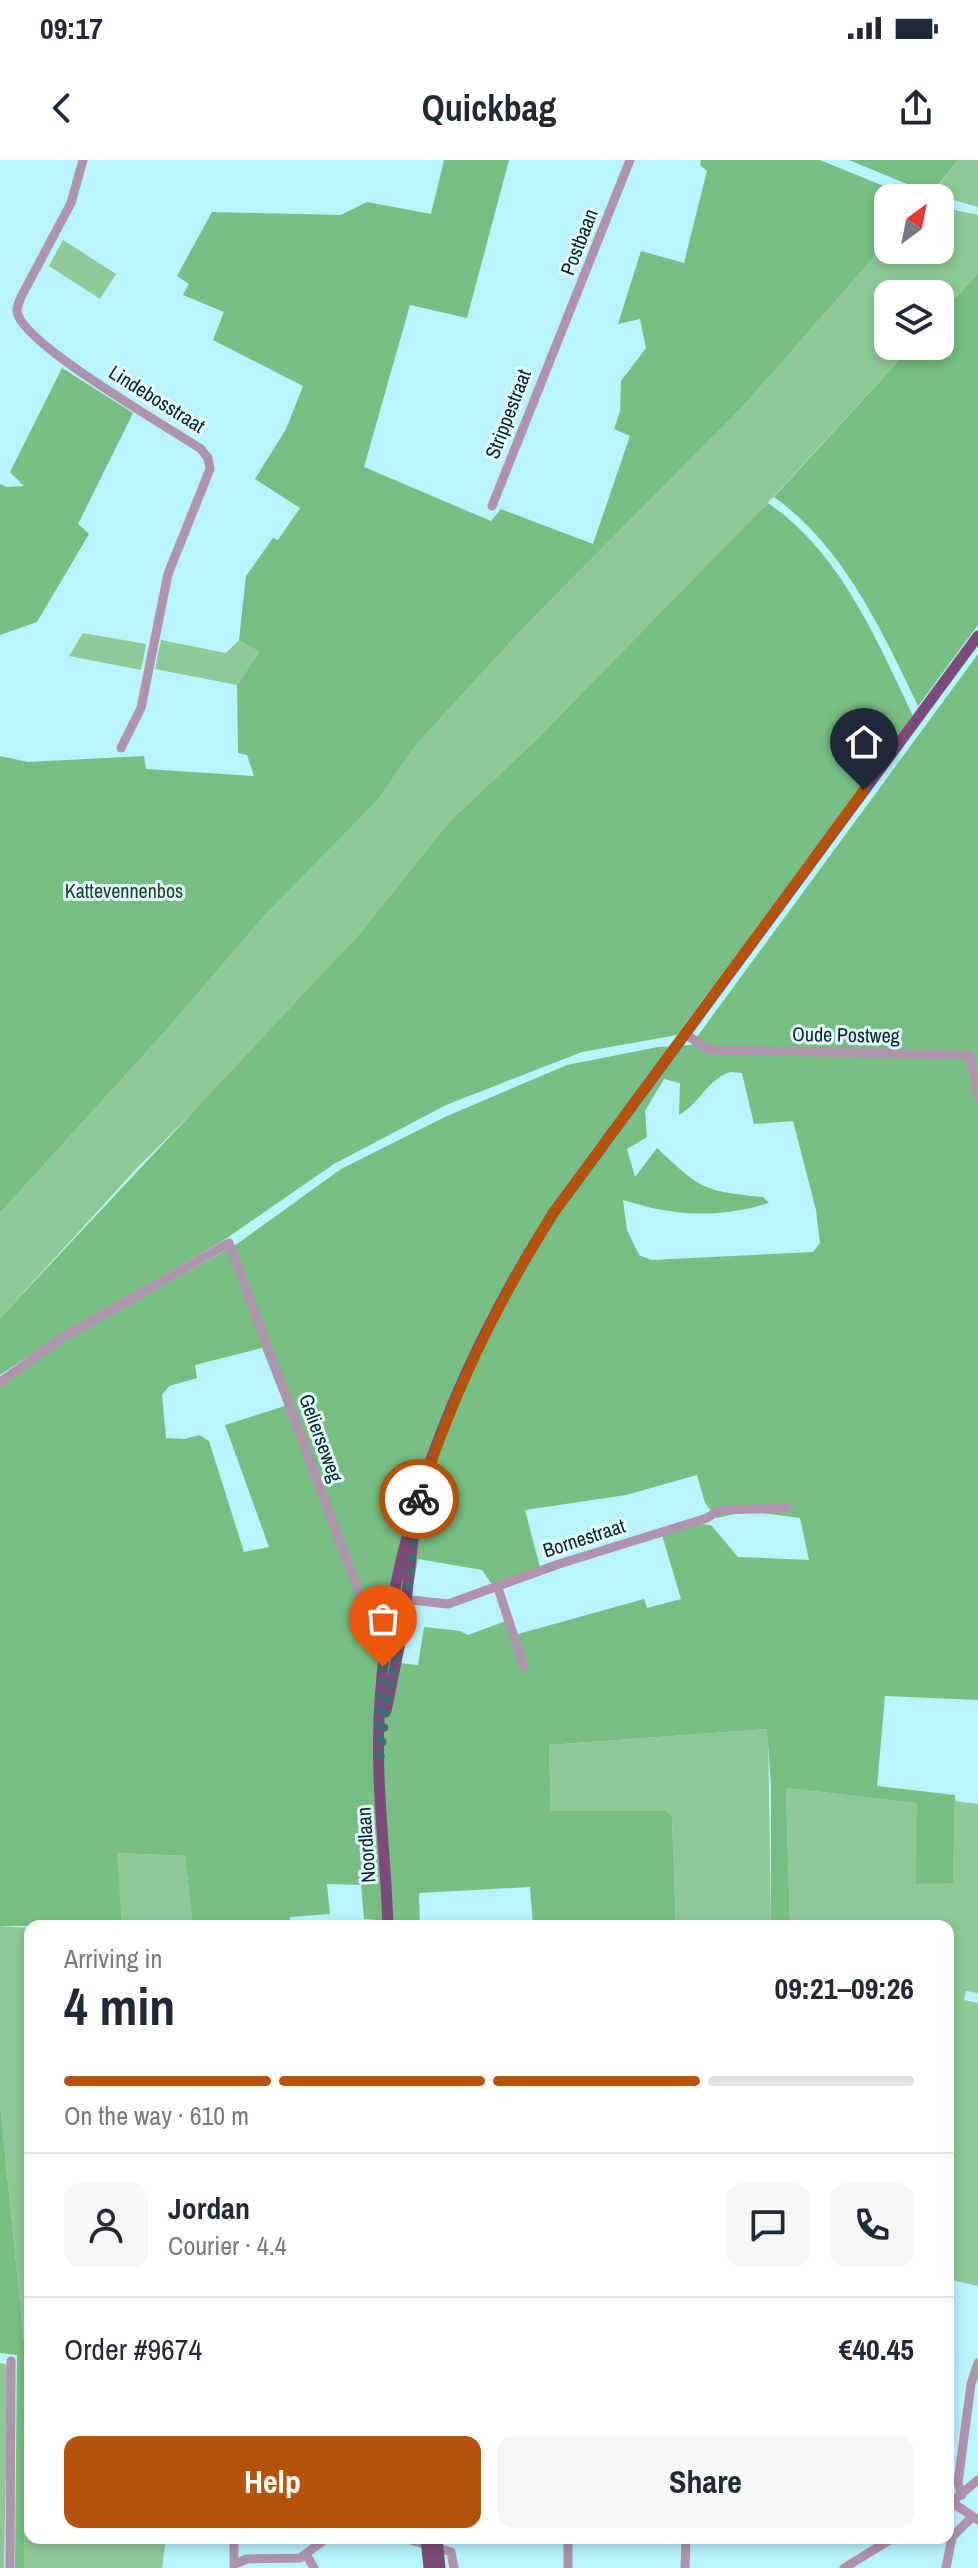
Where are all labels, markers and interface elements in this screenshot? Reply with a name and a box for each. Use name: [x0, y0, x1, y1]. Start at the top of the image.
text: 09:17: [40, 8, 103, 48]
text: Quickbag: [422, 84, 556, 132]
icon: back: [40, 86, 84, 130]
icon: share: [894, 86, 938, 130]
north arrow: [874, 184, 954, 264]
map controls: [874, 184, 954, 360]
street label: Postbaan: [554, 205, 604, 279]
button: layers: [874, 280, 954, 360]
street label: Lindebosstraat: [104, 358, 211, 439]
street label: Strippestraat: [478, 365, 537, 462]
pin: [830, 708, 898, 790]
icon: home: [842, 720, 886, 764]
park label: Kattevennenbos: [65, 877, 183, 904]
street label: Oude Postweg: [792, 1020, 900, 1049]
street label: Gelierseweg: [293, 1390, 350, 1486]
courier: [379, 1459, 459, 1539]
icon: bike: [397, 1477, 441, 1521]
street label: Bornestraat: [539, 1511, 629, 1563]
pin: [349, 1585, 417, 1667]
icon: bag: [361, 1597, 405, 1641]
street label: Noordlaan: [349, 1806, 382, 1884]
text: Arriving in: [64, 1941, 162, 1976]
text: 09:21–09:26: [775, 1968, 914, 2008]
text: 4 min: [64, 1971, 175, 2041]
text: On the way · 610 m: [64, 2098, 249, 2133]
button: person: [64, 2183, 148, 2267]
button: chat: [726, 2183, 810, 2267]
button: phone: [830, 2183, 914, 2267]
text: Jordan: [168, 2188, 250, 2228]
text: Courier · 4.4: [168, 2228, 287, 2263]
text: Order #9674: [64, 2329, 202, 2369]
text: €40.45: [839, 2329, 914, 2369]
button: Help: [64, 2436, 481, 2528]
button: Share: [497, 2436, 914, 2528]

